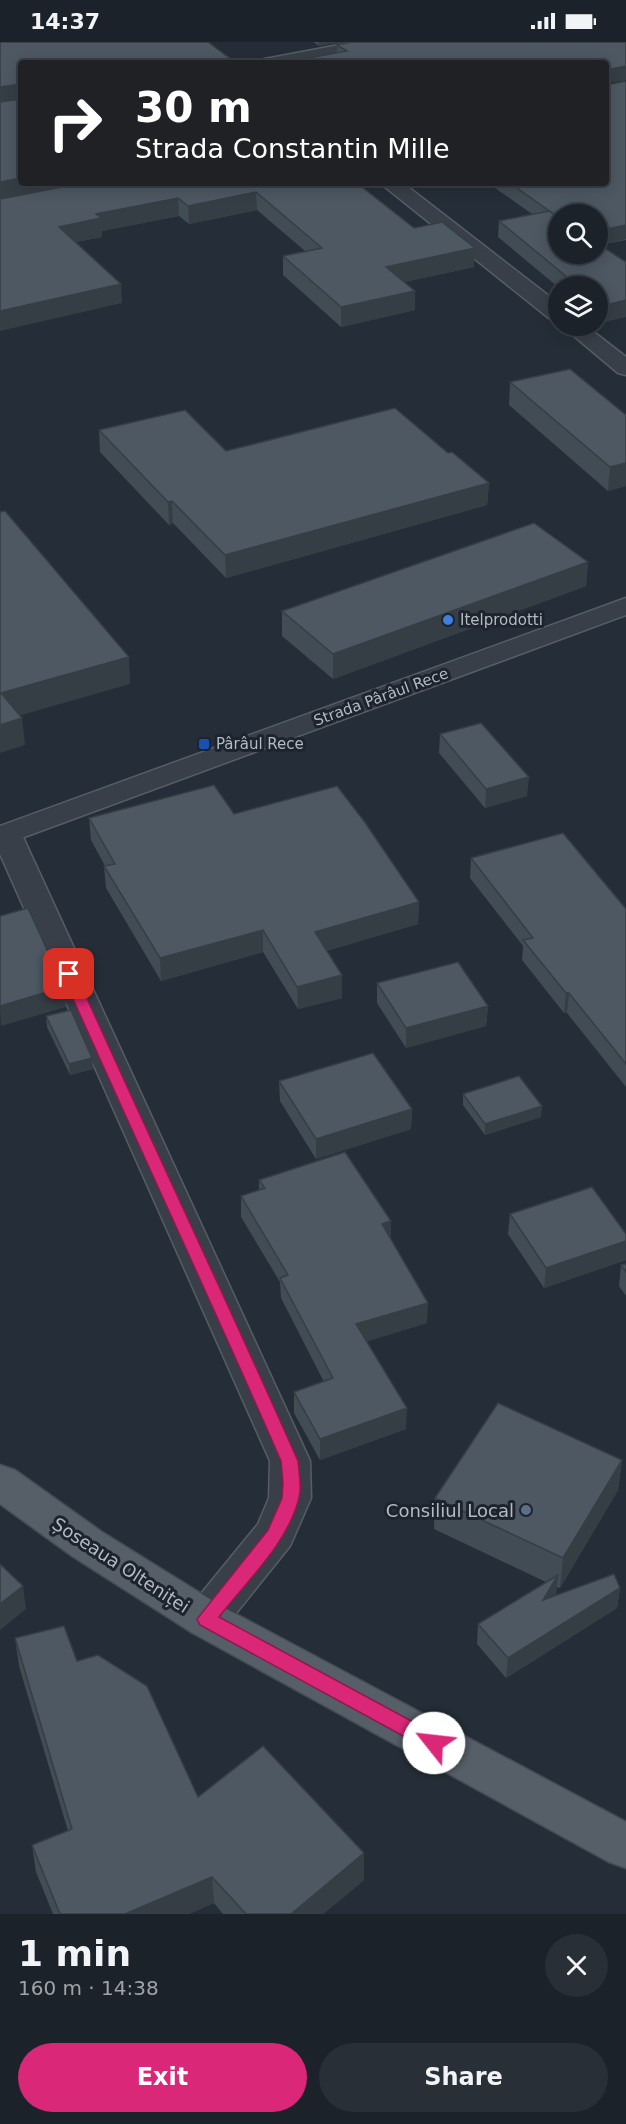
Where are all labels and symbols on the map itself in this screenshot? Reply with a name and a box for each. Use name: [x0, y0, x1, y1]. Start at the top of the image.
place label: Itelprodotti: [460, 611, 543, 629]
marker: Itelprodotti: [441, 613, 455, 627]
street label: Strada Pârâul Rece: [311, 664, 451, 730]
place label: Pârâul Rece: [216, 735, 304, 753]
marker: Pârâul Rece: [197, 737, 211, 751]
pin: [43, 948, 94, 999]
place label: Consiliul Local: [386, 1500, 514, 1521]
marker: Consiliul Local: [519, 1503, 533, 1517]
street label: Șoseaua Olteniței: [49, 1513, 193, 1617]
position arrow: [402, 1711, 466, 1775]

